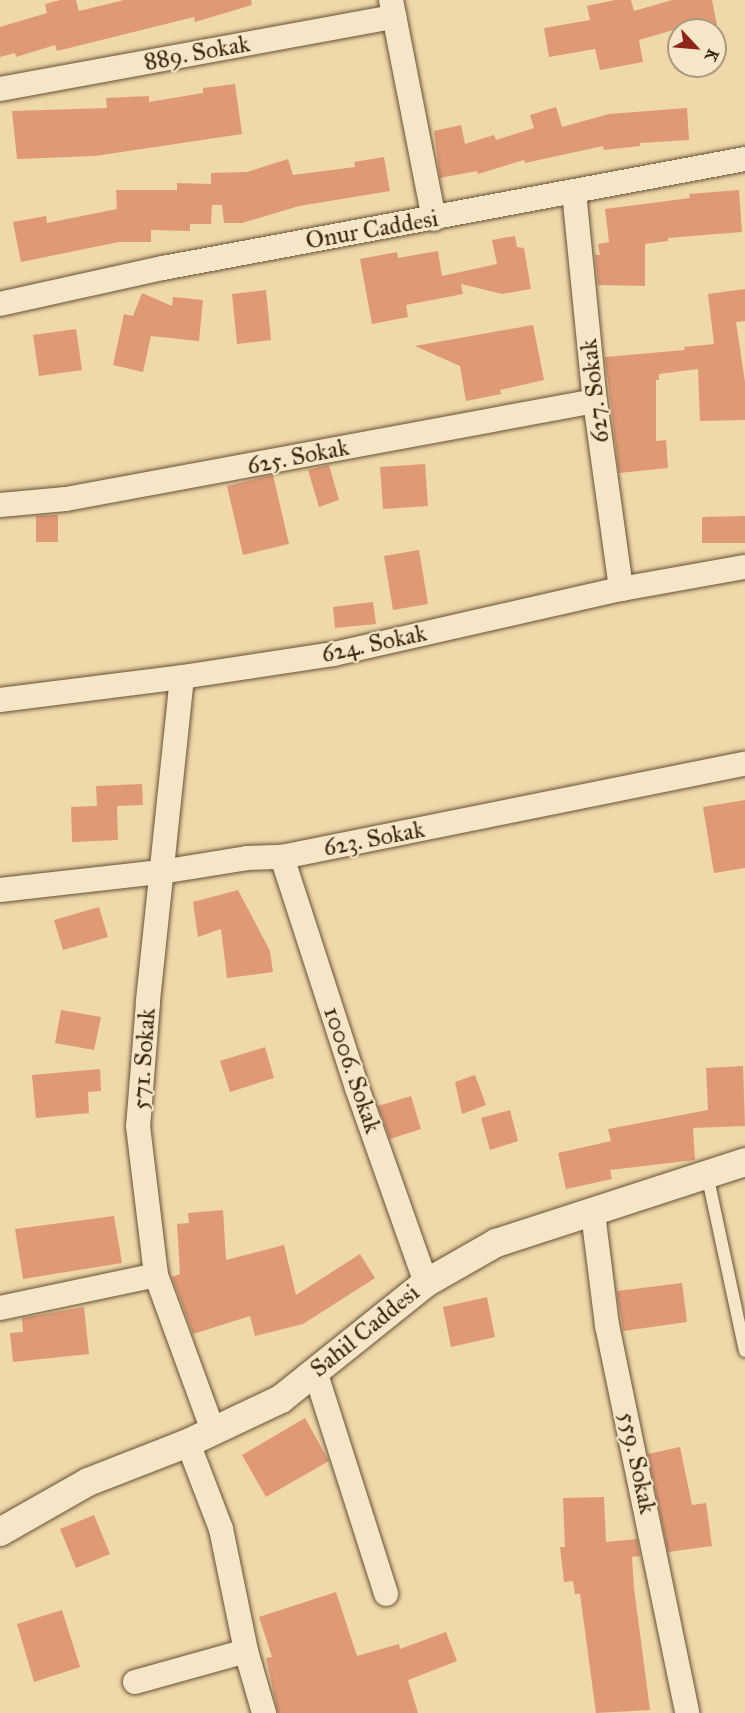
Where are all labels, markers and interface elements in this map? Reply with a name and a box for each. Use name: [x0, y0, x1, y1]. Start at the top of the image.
north arrow: [667, 18, 727, 78]
street label: 889. Sokak: [142, 30, 252, 76]
text: K: [701, 46, 723, 64]
street label: Onur Caddesi: [303, 204, 441, 256]
street label: 627. Sokak: [574, 337, 616, 445]
street label: 625. Sokak: [245, 433, 351, 481]
street label: 624. Sokak: [319, 619, 429, 669]
street label: 623. Sokak: [321, 815, 427, 863]
street label: 10006. Sokak: [317, 1003, 387, 1137]
street label: 571. Sokak: [126, 1007, 162, 1111]
street label: Sahil Caddesi: [305, 1278, 425, 1384]
street label: 559. Sokak: [612, 1409, 662, 1517]

